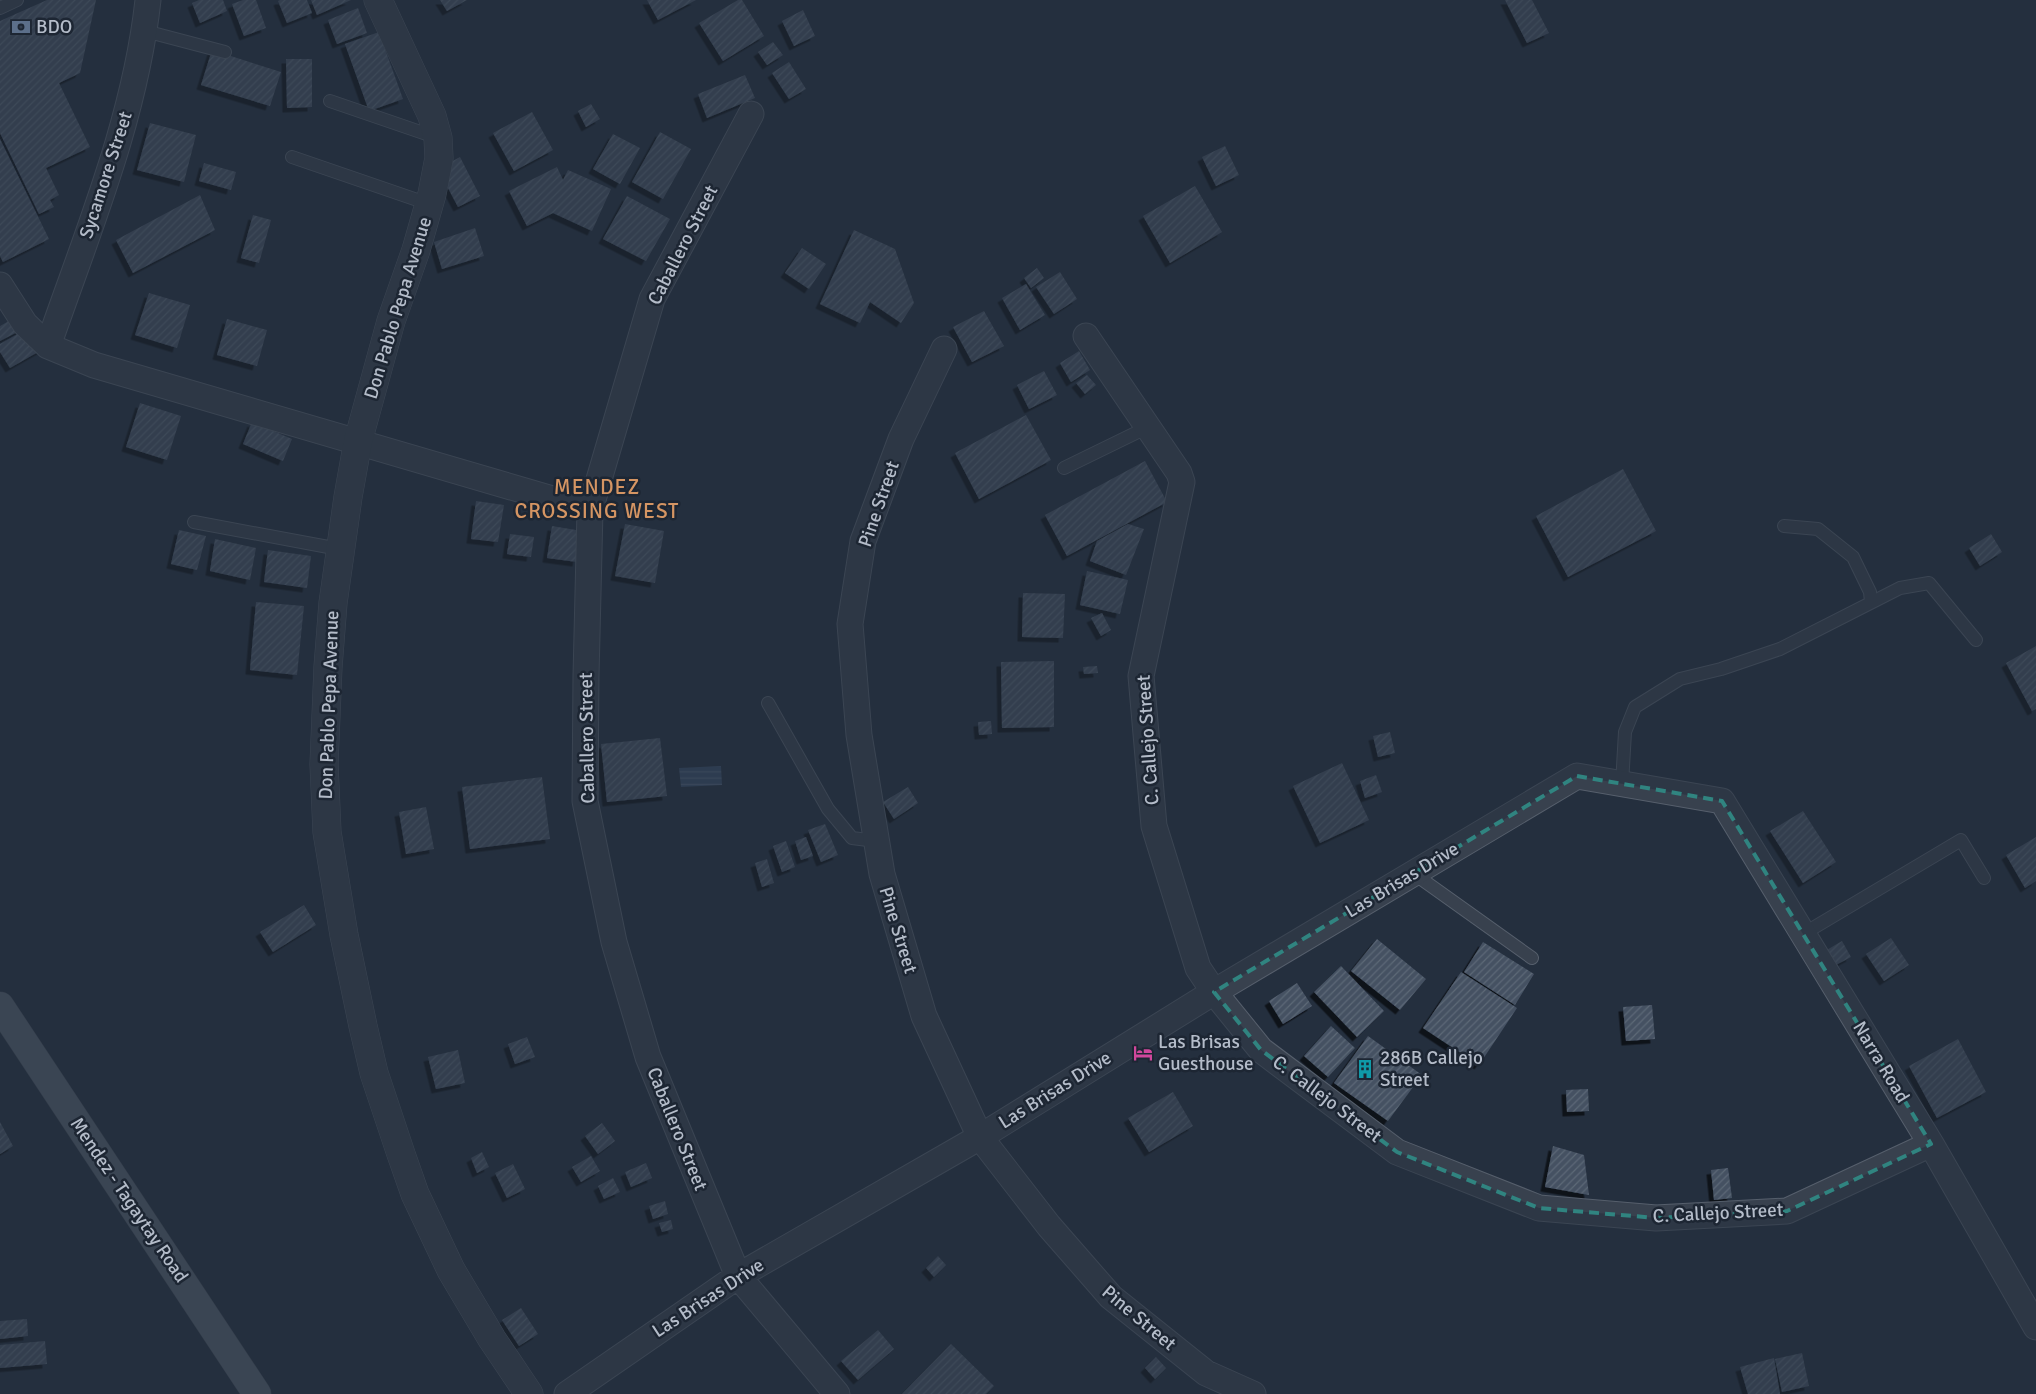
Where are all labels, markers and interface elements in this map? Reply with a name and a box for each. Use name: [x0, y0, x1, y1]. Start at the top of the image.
place label: BDO: [36, 15, 72, 39]
bank icon: BDO: [10, 16, 32, 38]
street label: Sycamore Street: [74, 108, 138, 242]
street label: Caballero Street: [643, 181, 724, 309]
street label: Don Pablo Pepa Avenue: [359, 214, 437, 402]
street label: Pine Street: [853, 457, 905, 550]
district label: MENDEZ CROSSING WEST: [515, 474, 679, 524]
street label: Don Pablo Pepa Avenue: [314, 610, 344, 800]
street label: Caballero Street: [574, 672, 600, 804]
street label: C. Callejo Street: [1131, 674, 1165, 806]
street label: Las Brisas Drive: [1341, 837, 1463, 923]
street label: Pine Street: [873, 884, 923, 977]
street label: Narra Road: [1847, 1017, 1915, 1107]
place label: Las Brisas Guesthouse: [1158, 1030, 1253, 1076]
hotel icon: Las Brisas Guesthouse: [1132, 1042, 1154, 1064]
street label: Las Brisas Drive: [994, 1046, 1116, 1134]
place label: 286B Callejo Street: [1380, 1046, 1483, 1092]
street label: C. Callejo Street: [1268, 1050, 1387, 1148]
building icon: 286B Callejo Street: [1354, 1058, 1376, 1080]
street label: Caballero Street: [641, 1064, 713, 1195]
street label: Mendez - Tagaytay Road: [65, 1113, 193, 1287]
street label: C. Callejo Street: [1652, 1198, 1784, 1228]
street label: Las Brisas Drive: [648, 1253, 768, 1343]
street label: Pine Street: [1097, 1280, 1181, 1356]

